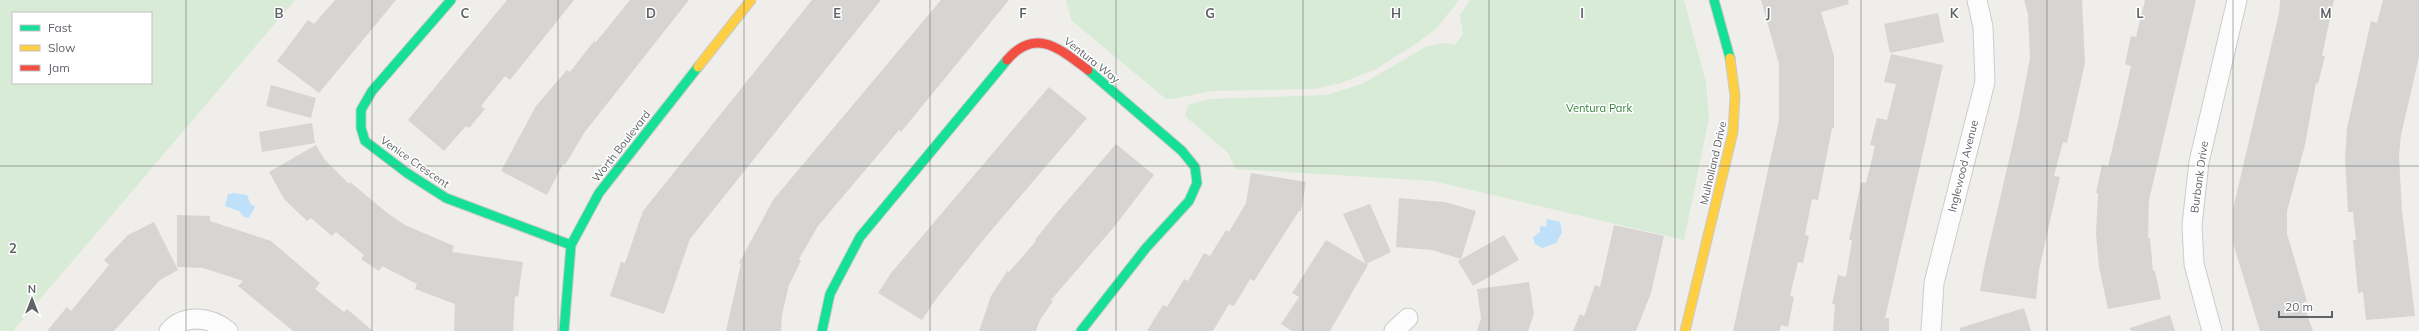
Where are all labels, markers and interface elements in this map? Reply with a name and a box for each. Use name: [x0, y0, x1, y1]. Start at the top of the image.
text: B: [275, 5, 284, 21]
text: C: [461, 5, 470, 21]
text: D: [646, 5, 656, 21]
text: E: [833, 5, 841, 21]
text: F: [1019, 5, 1027, 21]
text: G: [1205, 5, 1215, 21]
text: H: [1391, 5, 1401, 21]
text: I: [1580, 5, 1584, 21]
text: J: [1766, 5, 1770, 21]
text: K: [1950, 5, 1960, 21]
text: L: [2136, 5, 2144, 21]
text: M: [2320, 5, 2332, 21]
legend: [12, 12, 152, 84]
text: Fast: [48, 20, 72, 35]
street label: Ventura Way: [1061, 34, 1123, 86]
text: Slow: [48, 40, 76, 55]
text: Jam: [48, 60, 70, 75]
park label: Ventura Park: [1566, 101, 1632, 115]
street label: Worth Boulevard: [589, 107, 653, 185]
street label: Inglewood Avenue: [1945, 119, 1981, 213]
street label: Mulholland Drive: [1697, 120, 1729, 206]
street label: Venice Crescent: [378, 133, 452, 191]
street label: Burbank Drive: [2187, 140, 2211, 214]
text: 2: [9, 240, 17, 256]
north arrow: [12, 279, 52, 319]
text: N: [28, 282, 36, 296]
scale bar: [2279, 293, 2332, 319]
text: 20 m: [2285, 299, 2313, 314]

